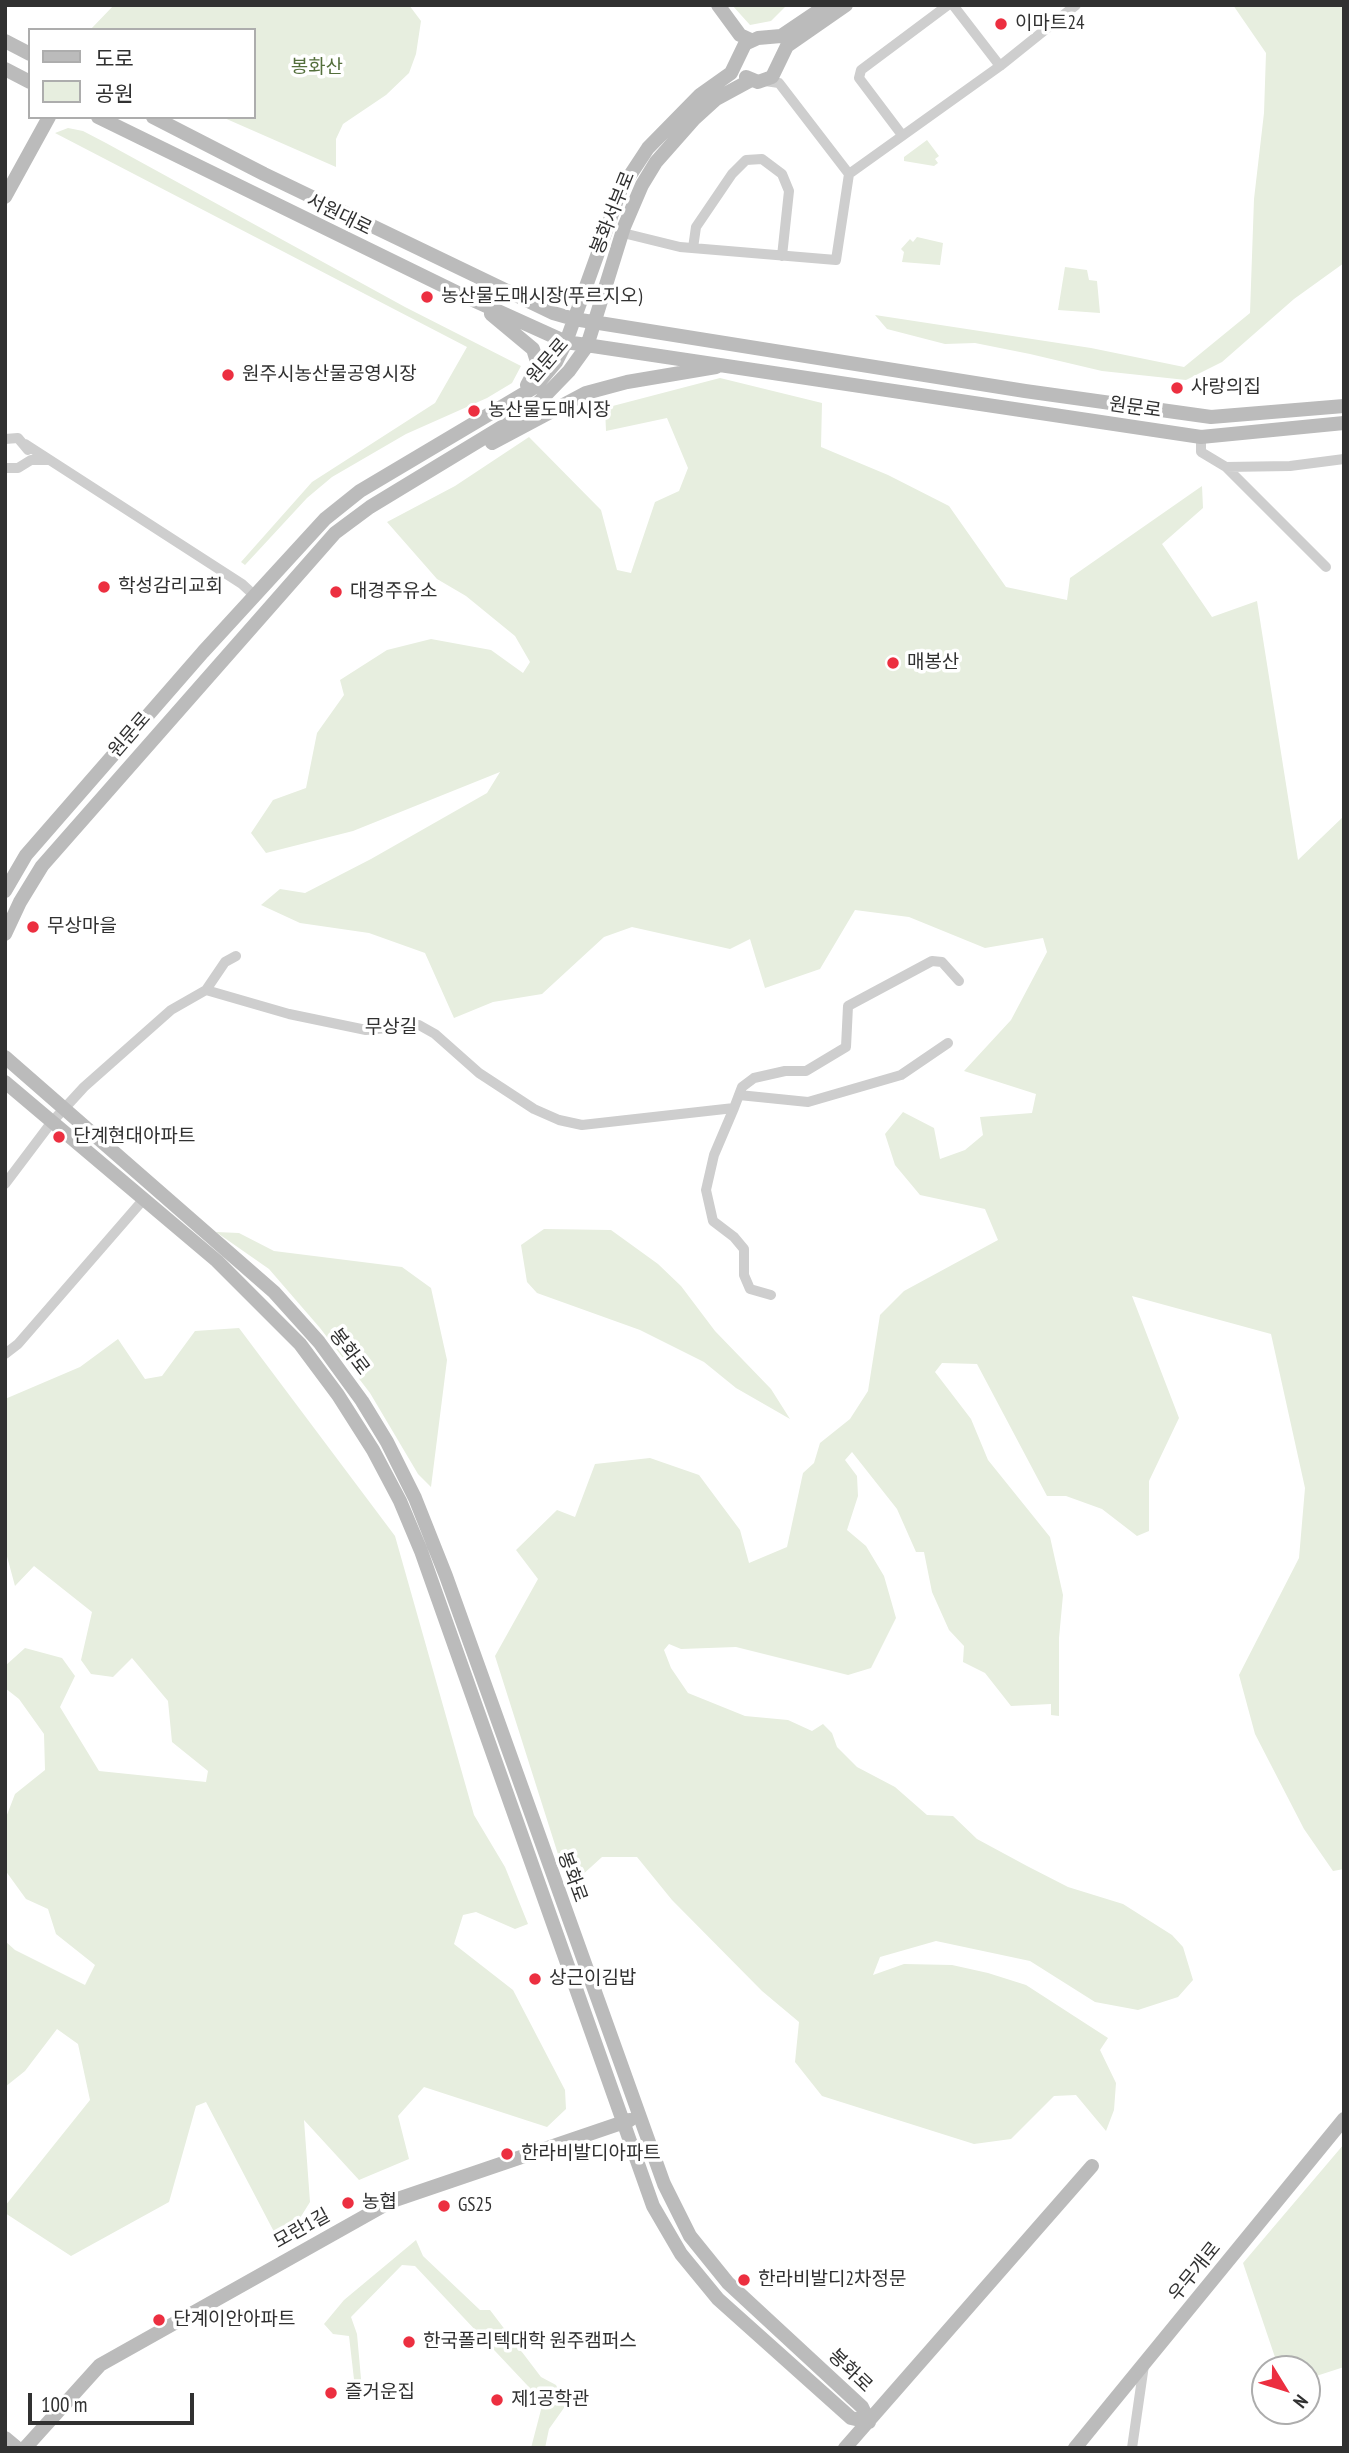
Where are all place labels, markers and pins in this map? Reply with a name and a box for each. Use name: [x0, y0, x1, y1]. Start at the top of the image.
place label: 이마트24: [1015, 13, 1085, 35]
marker: 이마트24: [993, 16, 1009, 32]
place label: 농산물도매시장(푸르지오): [441, 286, 642, 308]
marker: 농산물도매시장(푸르지오): [419, 289, 435, 305]
place label: 원주시농산물공영시장: [242, 364, 417, 386]
marker: 원주시농산물공영시장: [220, 367, 236, 383]
place label: 사랑의집: [1191, 377, 1261, 399]
marker: 사랑의집: [1169, 380, 1185, 396]
place label: 농산물도매시장: [488, 400, 610, 422]
marker: 농산물도매시장: [466, 403, 482, 419]
place label: 학성감리교회: [118, 576, 223, 598]
marker: 학성감리교회: [96, 579, 112, 595]
place label: 대경주유소: [350, 581, 437, 603]
marker: 대경주유소: [328, 584, 344, 600]
place label: 매봉산: [907, 652, 959, 674]
marker: 매봉산: [885, 655, 901, 671]
place label: 무상마을: [47, 916, 117, 938]
marker: 무상마을: [25, 919, 41, 935]
place label: 단계현대아파트: [73, 1126, 195, 1148]
marker: 단계현대아파트: [51, 1129, 67, 1145]
place label: 상근이김밥: [549, 1968, 636, 1990]
marker: 상근이김밥: [527, 1971, 543, 1987]
place label: 한라비발디아파트: [521, 2143, 661, 2165]
marker: 한라비발디아파트: [499, 2146, 515, 2162]
place label: 농협: [362, 2192, 397, 2214]
marker: 농협: [340, 2195, 356, 2211]
place label: GS25: [458, 2195, 493, 2217]
marker: GS25: [436, 2198, 452, 2214]
place label: 한라비발디2차정문: [758, 2269, 906, 2291]
marker: 한라비발디2차정문: [736, 2272, 752, 2288]
place label: 단계이안아파트: [173, 2309, 295, 2331]
marker: 단계이안아파트: [151, 2312, 167, 2328]
place label: 한국폴리텍대학 원주캠퍼스: [423, 2331, 637, 2353]
marker: 한국폴리텍대학 원주캠퍼스: [401, 2334, 417, 2350]
place label: 즐거운집: [345, 2382, 415, 2404]
marker: 즐거운집: [323, 2385, 339, 2401]
place label: 제1공학관: [511, 2389, 589, 2411]
marker: 제1공학관: [489, 2392, 505, 2408]

